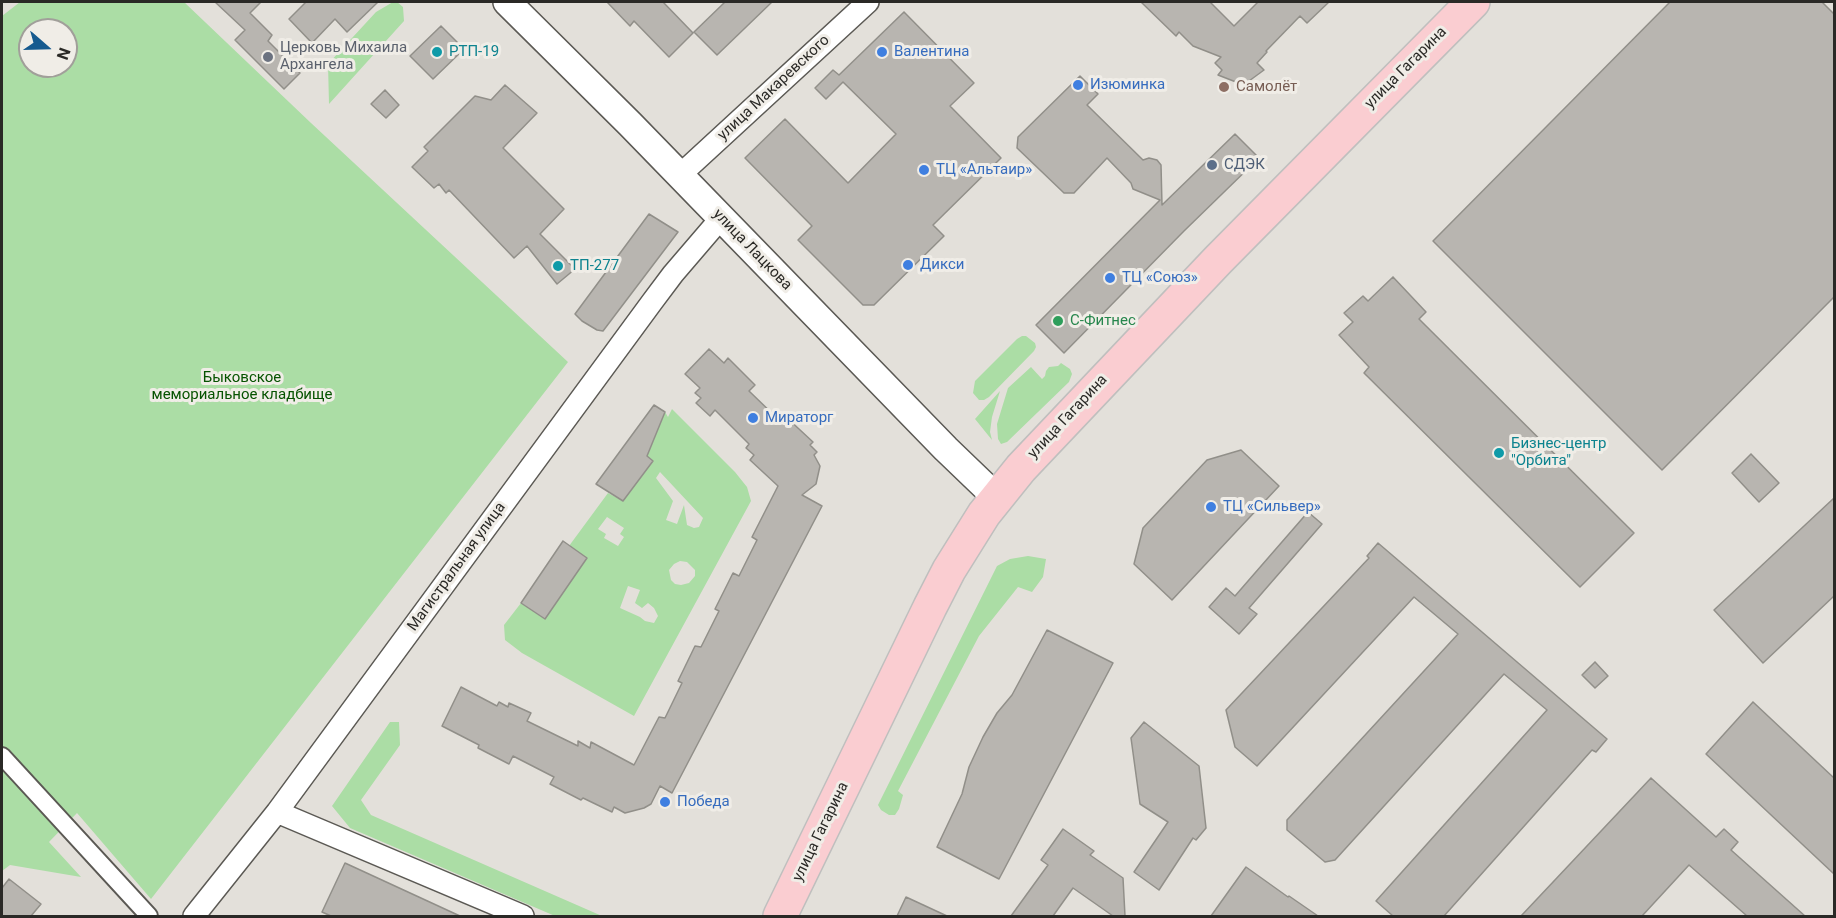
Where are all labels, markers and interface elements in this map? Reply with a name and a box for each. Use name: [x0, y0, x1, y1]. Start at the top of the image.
north arrow: [18, 18, 78, 78]
street label: улица Гагарина: [1361, 23, 1451, 113]
street label: улица Макаревского: [714, 31, 834, 145]
place label: Церковь Михаила Архангела: [280, 39, 407, 74]
place label: РТП-19: [449, 43, 499, 61]
place label: Валентина: [894, 43, 969, 61]
text: N: [53, 45, 74, 62]
marker: РТП-19: [430, 45, 444, 59]
marker: Валентина: [875, 45, 889, 59]
marker: Церковь Михаила Архангела: [261, 50, 275, 64]
place label: Изюминка: [1090, 76, 1165, 94]
marker: Изюминка: [1071, 78, 1085, 92]
place label: Самолёт: [1236, 78, 1297, 96]
marker: Самолёт: [1217, 80, 1231, 94]
place label: СДЭК: [1224, 156, 1265, 174]
marker: СДЭК: [1205, 158, 1219, 172]
place label: ТЦ «Альтаир»: [936, 161, 1032, 179]
marker: ТЦ «Альтаир»: [917, 163, 931, 177]
street label: улица Лацкова: [709, 206, 795, 294]
place label: Дикси: [920, 256, 964, 274]
place label: ТП-277: [570, 257, 619, 275]
marker: Дикси: [901, 258, 915, 272]
marker: ТП-277: [551, 259, 565, 273]
place label: ТЦ «Союз»: [1122, 269, 1198, 287]
marker: ТЦ «Союз»: [1103, 271, 1117, 285]
place label: С-Фитнес: [1070, 312, 1136, 330]
marker: С-Фитнес: [1051, 314, 1065, 328]
park label: Быковское мемориальное кладбище: [152, 369, 332, 404]
street label: улица Гагарина: [1025, 371, 1111, 463]
place label: Мираторг: [765, 409, 833, 427]
marker: Мираторг: [746, 411, 760, 425]
place label: Бизнес-центр "Орбита": [1511, 435, 1606, 470]
marker: Бизнес-центр "Орбита": [1492, 446, 1506, 460]
place label: ТЦ «Сильвер»: [1223, 498, 1321, 516]
street label: Магистральная улица: [404, 499, 510, 635]
marker: ТЦ «Сильвер»: [1204, 500, 1218, 514]
street label: улица Гагарина: [789, 779, 853, 885]
place label: Победа: [677, 793, 730, 811]
marker: Победа: [658, 795, 672, 809]

